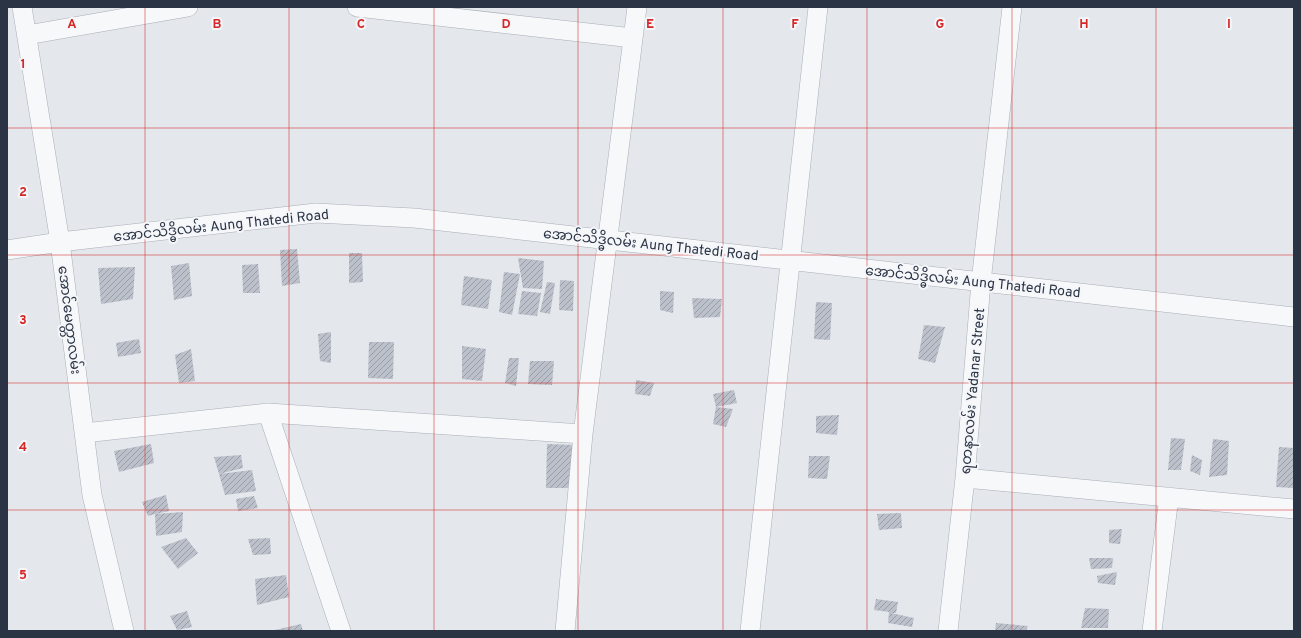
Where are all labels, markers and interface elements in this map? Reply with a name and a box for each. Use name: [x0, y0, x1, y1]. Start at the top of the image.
text: A: [67, 17, 77, 33]
text: B: [213, 17, 222, 33]
text: C: [357, 17, 365, 33]
text: D: [501, 17, 511, 33]
text: E: [646, 17, 654, 33]
text: F: [791, 17, 799, 33]
text: G: [936, 17, 945, 33]
text: H: [1079, 17, 1089, 33]
text: I: [1227, 17, 1231, 33]
text: 1: [20, 57, 26, 73]
text: 2: [19, 185, 27, 201]
street label: အောင်သိဒ္ဓိလမ်း Aung Thatedi Road: [112, 204, 330, 249]
street label: အောင်သိဒ္ဓိလမ်း Aung Thatedi Road: [542, 223, 760, 268]
street label: အောင်သိဒ္ဓိလမ်း Aung Thatedi Road: [864, 260, 1082, 305]
street label: အောင်မေတ္တာလမ်း: [51, 265, 87, 376]
street label: ရတနာလမ်း Yadanar Street: [955, 307, 991, 475]
text: 3: [19, 313, 27, 329]
text: 4: [19, 440, 27, 456]
text: 5: [19, 568, 27, 584]

